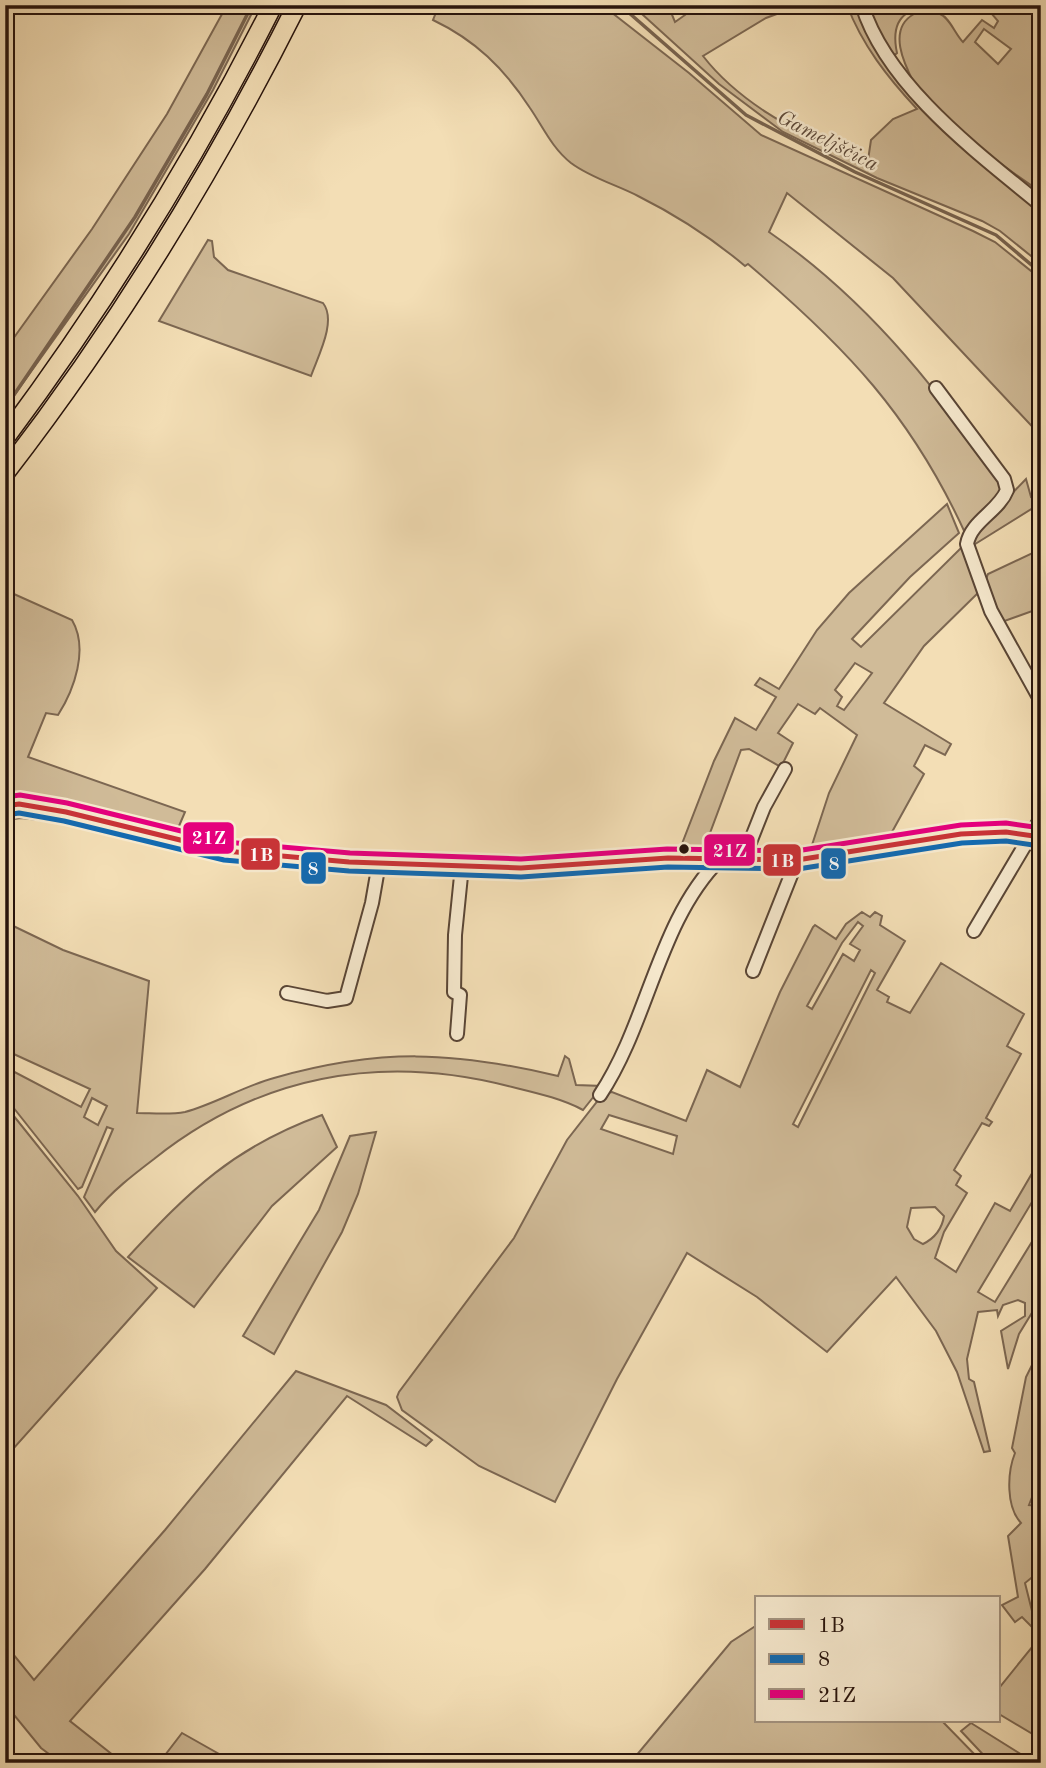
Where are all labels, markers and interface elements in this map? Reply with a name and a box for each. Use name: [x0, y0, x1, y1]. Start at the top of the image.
water label: Gameljščica: [773, 107, 881, 176]
line badge: 21Z: [182, 821, 235, 855]
text: 21Z: [192, 830, 226, 849]
line badge: 21Z: [703, 833, 756, 867]
line badge: 1B: [240, 837, 281, 871]
unlabelled marker: [677, 842, 691, 856]
text: 21Z: [713, 843, 747, 862]
line badge: 1B: [762, 843, 802, 877]
text: 1B: [249, 847, 273, 866]
line badge: 8: [820, 847, 847, 880]
line badge: 8: [300, 851, 327, 885]
text: 1B: [770, 853, 794, 872]
text: 8: [828, 856, 840, 875]
text: 8: [307, 861, 319, 880]
legend: [755, 1596, 1000, 1722]
text: 1B: [818, 1616, 845, 1637]
text: 8: [818, 1650, 830, 1671]
text: 21Z: [818, 1686, 856, 1707]

